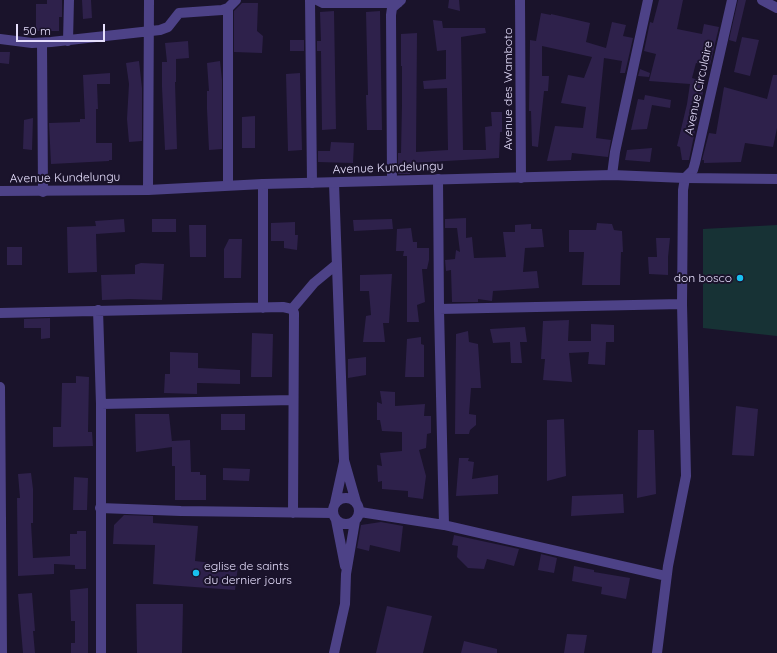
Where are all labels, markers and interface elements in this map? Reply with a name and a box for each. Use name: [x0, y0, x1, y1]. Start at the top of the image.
scale bar: [18, 16, 107, 42]
text: 50 m: [23, 23, 51, 38]
street label: Avenue des Wamboto: [501, 28, 515, 150]
street label: Avenue Circulaire: [682, 40, 716, 136]
street label: Avenue Kundelungu: [332, 159, 444, 177]
street label: Avenue Kundelungu: [9, 170, 121, 186]
place label: don bosco: [674, 271, 732, 285]
marker: don bosco: [735, 273, 745, 283]
place label: eglise de saints du dernier jours: [204, 559, 292, 587]
marker: eglise de saints du dernier jours: [191, 568, 201, 578]

